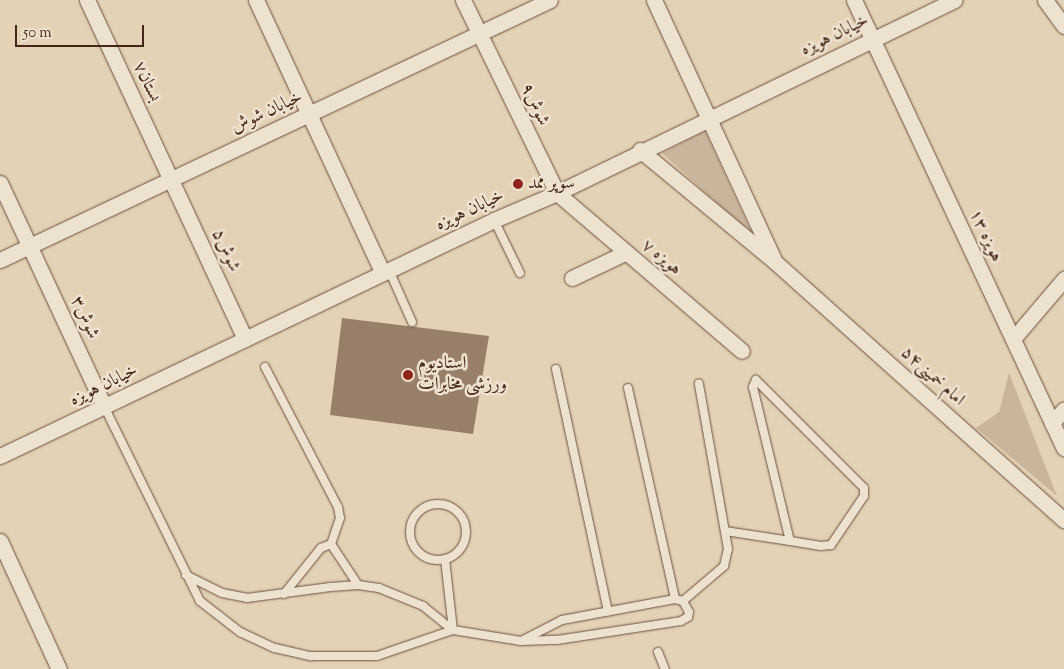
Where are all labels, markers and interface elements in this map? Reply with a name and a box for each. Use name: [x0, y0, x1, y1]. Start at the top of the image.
street label: خیابان هویزه: [797, 10, 873, 62]
scale bar: [18, 15, 146, 47]
text: 50 m: [23, 23, 52, 44]
street label: بستان۷: [127, 58, 165, 106]
street label: شوش۹: [514, 80, 554, 130]
street label: خیابان شوش: [228, 87, 306, 139]
place label: سوپر ممد: [528, 173, 575, 195]
marker: سوپر ممد: [512, 178, 524, 190]
street label: خیابان هویزه: [432, 186, 508, 236]
street label: هویزه ۱۳: [963, 206, 1007, 266]
street label: شوش۵: [206, 226, 244, 276]
street label: هویزه ۷: [637, 235, 685, 281]
street label: شوش۳: [65, 293, 103, 343]
street label: امام خمینی۵۴: [896, 343, 968, 411]
place label: استادیوم ورزشی مخابرات: [418, 354, 507, 396]
street label: خیابان هویزه: [66, 360, 142, 412]
marker: استادیوم ورزشی مخابرات: [402, 369, 414, 381]

